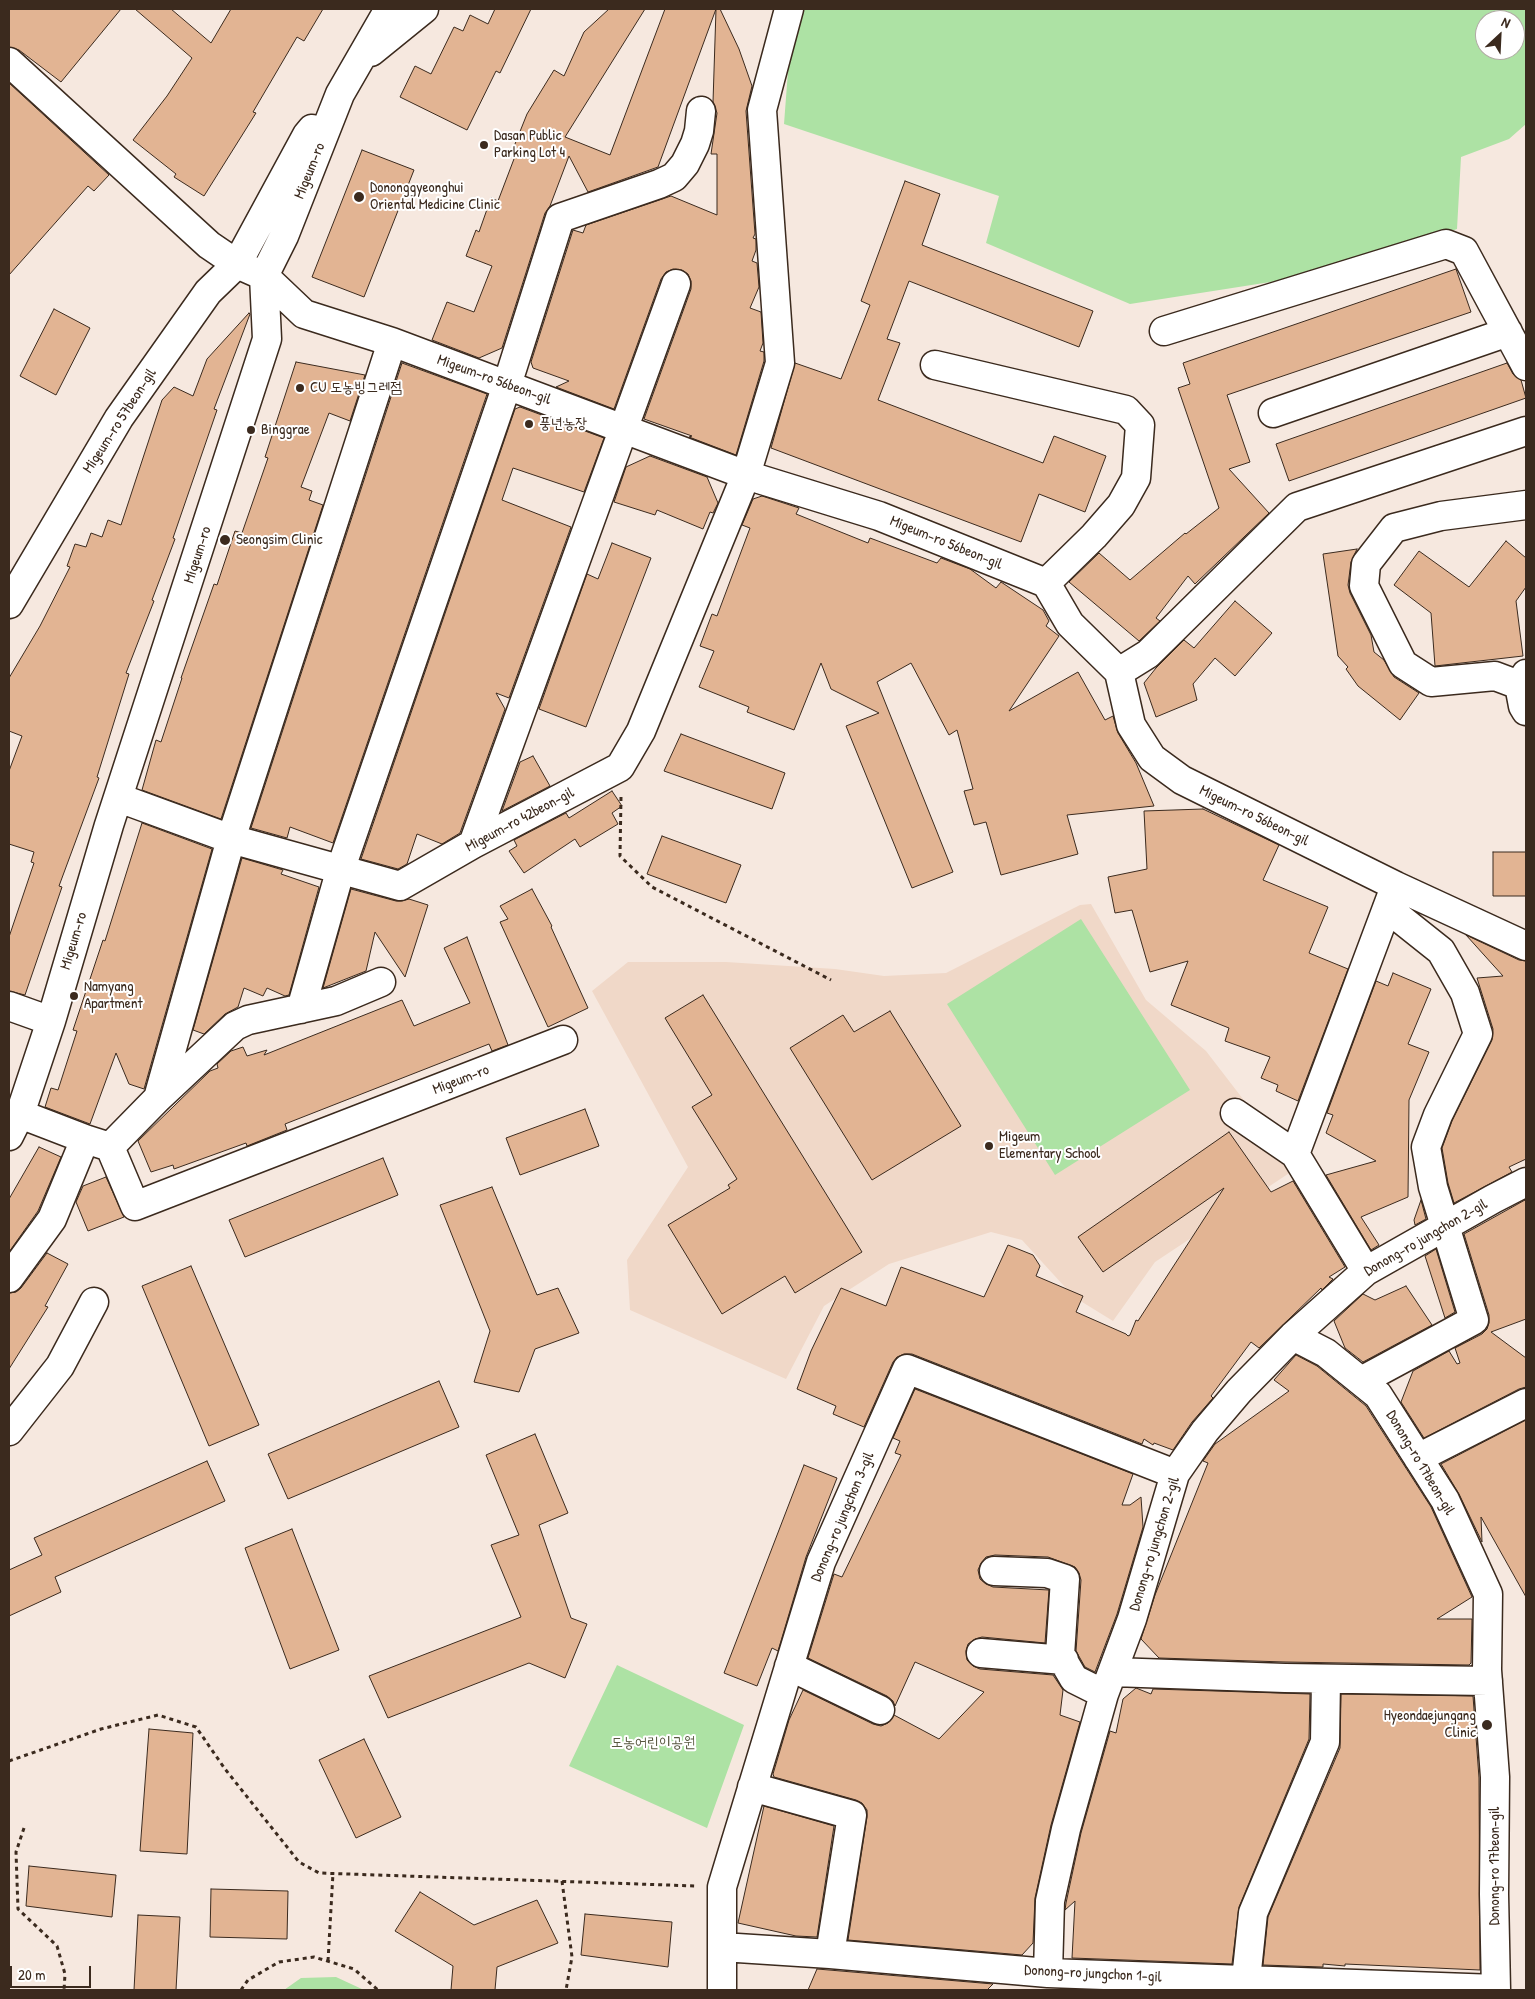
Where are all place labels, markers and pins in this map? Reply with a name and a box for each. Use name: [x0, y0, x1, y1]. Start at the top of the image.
place label: Dasan Public Parking Lot 4: [494, 127, 565, 162]
marker: Dasan Public Parking Lot 4: [478, 139, 490, 151]
place label: Dononggyeonghui Oriental Medicine Clinic: [370, 179, 500, 214]
marker: Dononggyeonghui Oriental Medicine Clinic: [352, 190, 366, 204]
place label: CU 도농빙그레점: [310, 379, 402, 397]
marker: CU 도농빙그레점: [294, 382, 306, 394]
place label: 풍년농장: [539, 415, 587, 433]
marker: 풍년농장: [523, 418, 535, 430]
place label: Binggrae: [261, 421, 310, 439]
marker: Binggrae: [245, 424, 257, 436]
place label: Seongsim Clinic: [236, 531, 323, 549]
marker: Seongsim Clinic: [218, 533, 232, 547]
place label: Namyang Apartment: [84, 978, 143, 1013]
marker: Namyang Apartment: [68, 990, 80, 1002]
place label: Migeum Elementary School: [999, 1128, 1100, 1163]
marker: Migeum Elementary School: [983, 1140, 995, 1152]
place label: Hyeondaejungang Clinic: [1384, 1707, 1476, 1742]
marker: Hyeondaejungang Clinic: [1480, 1718, 1494, 1732]

